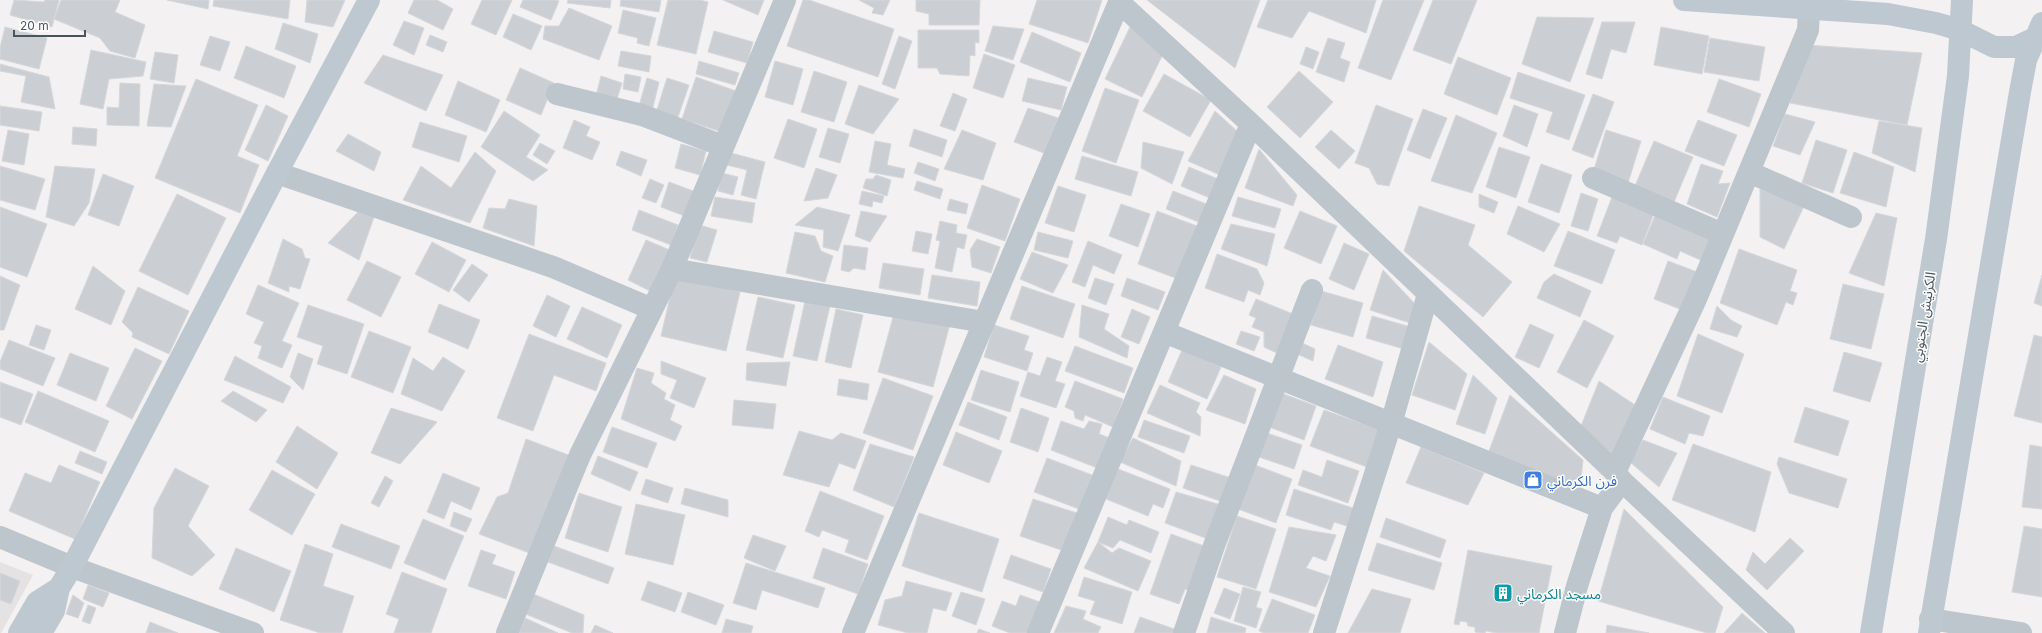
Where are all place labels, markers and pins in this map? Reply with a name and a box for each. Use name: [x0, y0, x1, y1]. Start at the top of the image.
shop icon: فرن الكرماني: [1522, 469, 1544, 491]
place label: فرن الكرماني: [1547, 472, 1617, 492]
building icon: مسجد الكرماني: [1492, 582, 1514, 604]
place label: مسجد الكرماني: [1517, 585, 1601, 605]

